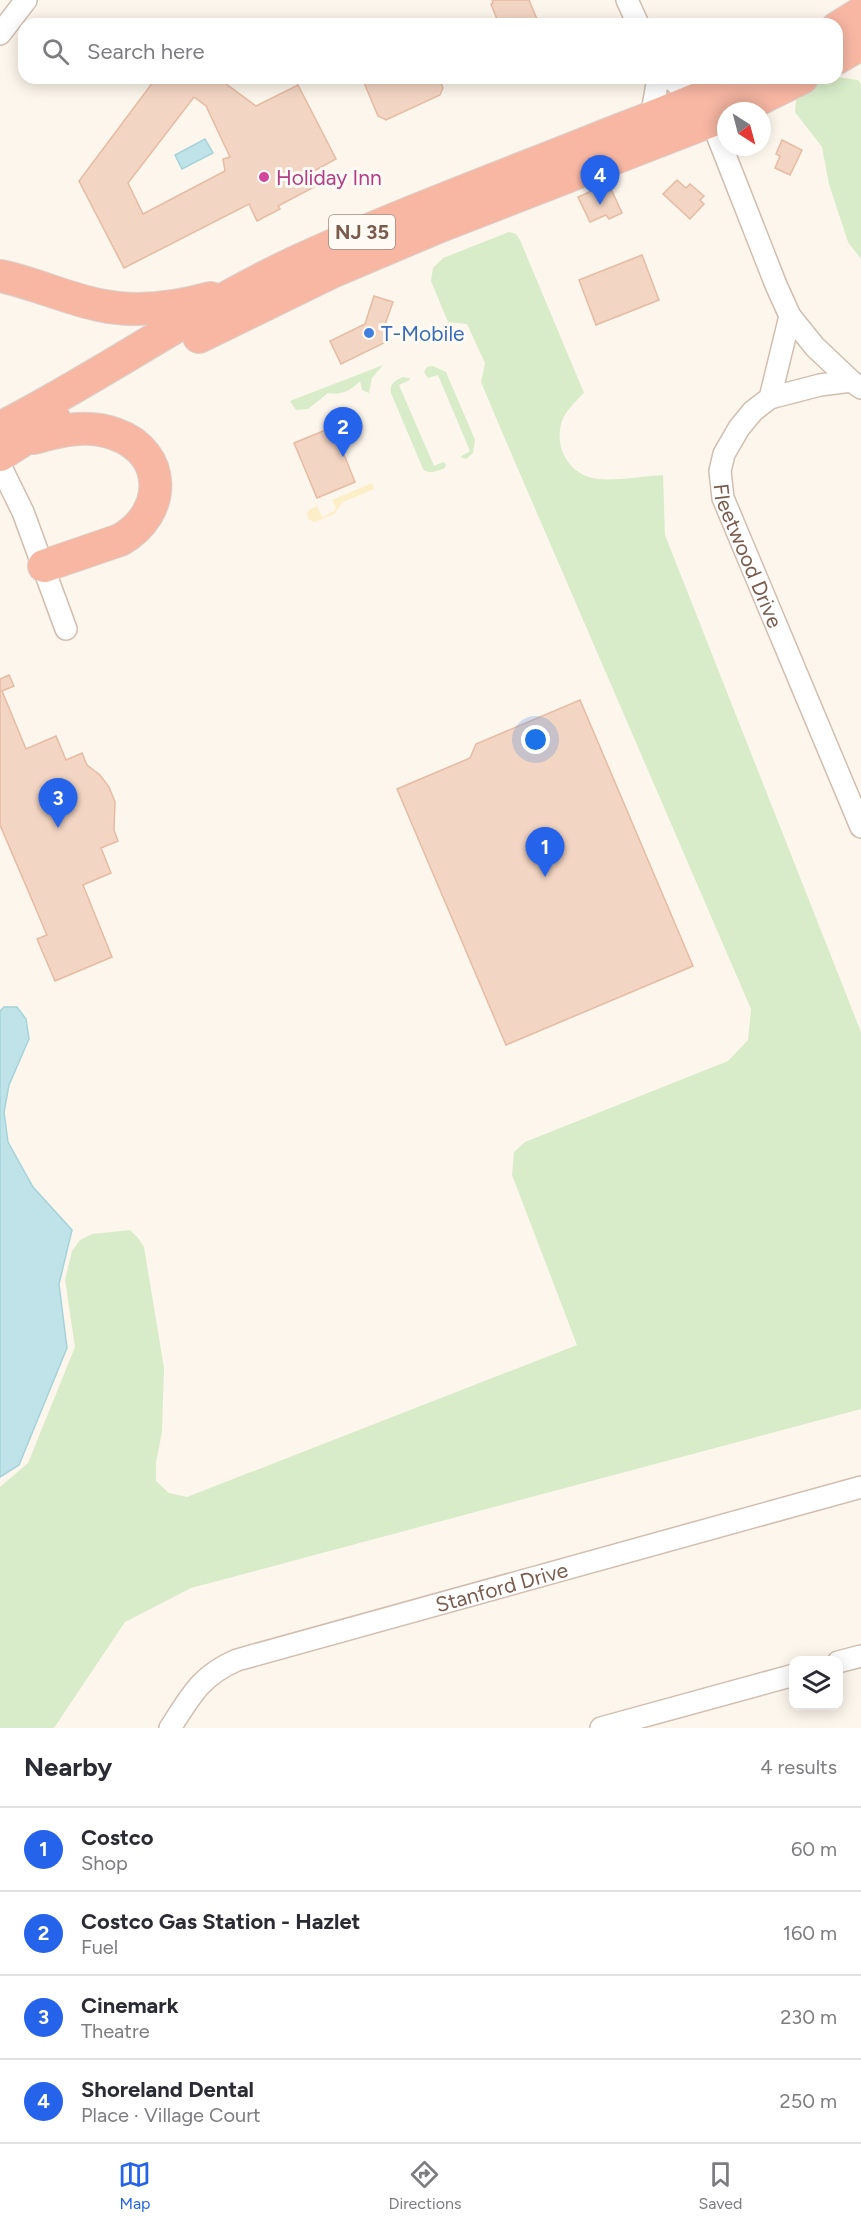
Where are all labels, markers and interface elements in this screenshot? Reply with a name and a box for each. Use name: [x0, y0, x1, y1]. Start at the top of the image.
search box: [18, 18, 843, 84]
icon: search: [39, 35, 72, 68]
text: Search here: [87, 38, 205, 65]
north arrow: [717, 102, 771, 156]
pin: 4: [580, 156, 620, 205]
place label: Holiday Inn: [276, 165, 382, 190]
marker: Holiday Inn: [257, 170, 271, 184]
road number: NJ 35: [329, 215, 395, 249]
place label: T-Mobile: [381, 321, 465, 346]
marker: T-Mobile: [362, 326, 376, 340]
pin: 2: [324, 408, 362, 457]
street label: Fleetwood Drive: [709, 482, 788, 631]
your location: [521, 725, 550, 754]
pin: 3: [38, 778, 78, 828]
pin: 1: [526, 828, 564, 877]
street label: Stanford Drive: [433, 1556, 571, 1617]
map controls: [789, 1656, 843, 1710]
button: layers: [789, 1656, 843, 1710]
text: Nearby: [24, 1751, 112, 1783]
text: 4 results: [760, 1755, 837, 1779]
text: Costco: [81, 1824, 153, 1851]
text: 1: [39, 1837, 48, 1861]
text: 60 m: [791, 1837, 837, 1861]
text: Shop: [81, 1851, 128, 1875]
text: Costco Gas Station - Hazlet: [81, 1908, 360, 1935]
text: 2: [38, 1921, 49, 1945]
text: 160 m: [783, 1921, 837, 1945]
text: Fuel: [81, 1935, 118, 1959]
text: Cinemark: [81, 1992, 178, 2019]
text: 3: [38, 2005, 49, 2029]
text: 230 m: [780, 2005, 837, 2029]
text: Theatre: [81, 2019, 150, 2043]
text: Shoreland Dental: [81, 2076, 254, 2103]
text: 4: [37, 2089, 50, 2113]
text: 250 m: [780, 2089, 837, 2113]
text: Place · Village Court: [81, 2103, 260, 2127]
tab: Map: [118, 2158, 151, 2213]
tab: Directions: [388, 2158, 461, 2213]
tab: Saved: [698, 2158, 743, 2213]

